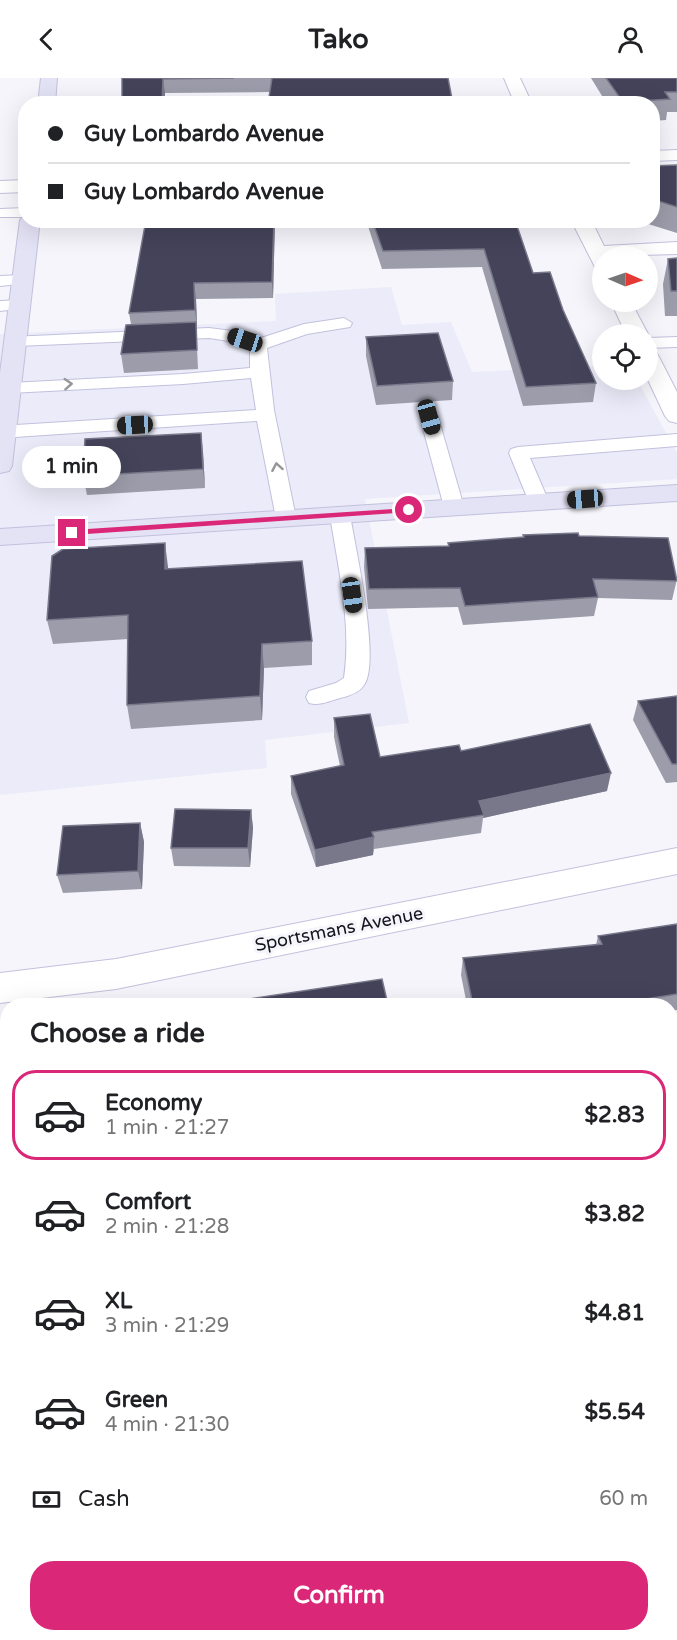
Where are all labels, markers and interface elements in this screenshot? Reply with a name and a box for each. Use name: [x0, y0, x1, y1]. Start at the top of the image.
icon: back: [30, 23, 63, 56]
text: Tako: [308, 23, 369, 56]
icon: person: [614, 23, 647, 56]
text: Guy Lombardo Avenue: [84, 121, 324, 147]
text: Guy Lombardo Avenue: [84, 179, 324, 205]
north arrow: [592, 246, 658, 312]
map controls: [592, 246, 658, 390]
button: locate: [592, 324, 658, 390]
car: [225, 326, 265, 354]
one-way arrow: [64, 378, 73, 391]
car: [415, 397, 443, 437]
car: [117, 415, 153, 435]
callout: 1 min: [22, 446, 122, 488]
text: 1 min: [45, 455, 98, 479]
one-way arrow: [271, 462, 283, 472]
car: [566, 489, 604, 509]
route start: [395, 496, 422, 523]
route end: [58, 519, 85, 546]
car: [341, 576, 363, 614]
street label: Sportsmans Avenue: [253, 902, 425, 956]
text: Choose a ride: [30, 1017, 205, 1050]
icon: car: [33, 1088, 87, 1142]
text: Economy: [105, 1090, 202, 1116]
text: $2.83: [584, 1102, 645, 1128]
text: 1 min · 21:27: [105, 1116, 229, 1140]
icon: car: [33, 1187, 87, 1241]
text: Comfort: [105, 1189, 191, 1215]
text: $3.82: [584, 1201, 645, 1227]
text: 2 min · 21:28: [105, 1215, 229, 1239]
icon: car: [33, 1286, 87, 1340]
text: XL: [105, 1288, 132, 1314]
text: $4.81: [584, 1300, 645, 1326]
text: 3 min · 21:29: [105, 1314, 229, 1338]
icon: car: [33, 1385, 87, 1439]
text: Green: [105, 1387, 168, 1413]
text: $5.54: [584, 1399, 645, 1425]
text: 4 min · 21:30: [105, 1413, 229, 1437]
icon: cash: [30, 1483, 63, 1516]
text: Cash: [78, 1486, 130, 1512]
text: 60 m: [599, 1487, 648, 1511]
button: Confirm: [30, 1561, 648, 1630]

